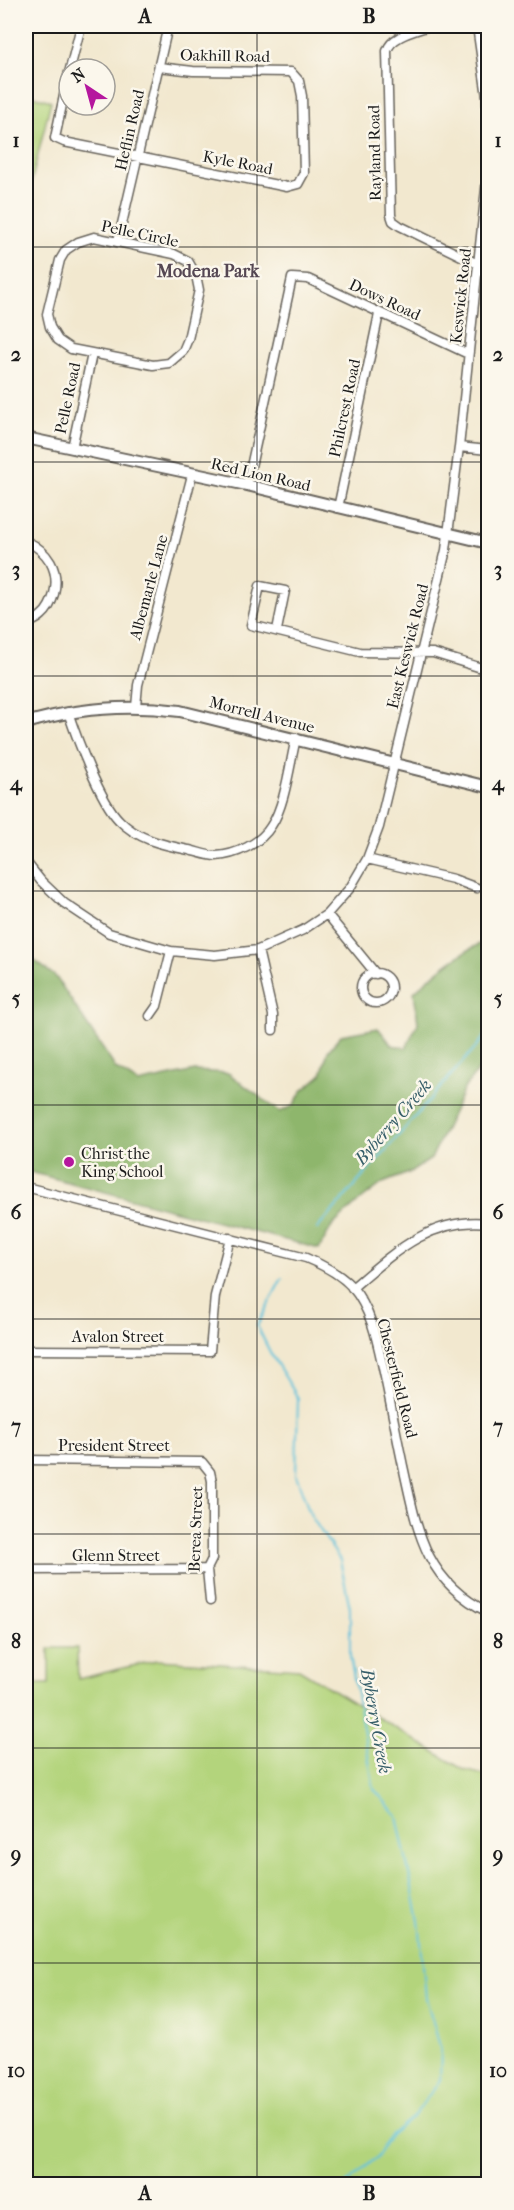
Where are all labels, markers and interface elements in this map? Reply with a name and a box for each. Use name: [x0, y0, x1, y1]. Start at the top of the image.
text: A: [137, 5, 153, 28]
text: B: [362, 5, 376, 28]
street label: Oakhill Road: [180, 45, 270, 66]
north arrow: [57, 57, 117, 117]
text: N: [68, 64, 90, 87]
street label: Heflin Road: [111, 87, 148, 172]
street label: Rayland Road: [364, 104, 385, 201]
text: 1: [12, 129, 20, 152]
text: 1: [494, 129, 502, 152]
street label: Kyle Road: [201, 146, 275, 179]
street label: Pelle Circle: [99, 216, 180, 251]
street label: Keswick Road: [446, 247, 475, 345]
district label: Modena Park: [156, 261, 260, 282]
street label: Dows Road: [346, 275, 424, 324]
text: 2: [11, 343, 21, 366]
text: 2: [493, 343, 503, 366]
street label: Philcrest Road: [325, 357, 364, 459]
street label: Pelle Road: [51, 360, 84, 436]
street label: Red Lion Road: [209, 454, 313, 495]
street label: Albemarle Lane: [125, 532, 172, 643]
text: 3: [12, 558, 20, 581]
text: 3: [494, 558, 502, 581]
street label: East Keswick Road: [383, 581, 432, 711]
street label: Morrell Avenue: [207, 692, 317, 737]
text: 4: [9, 772, 23, 796]
text: 4: [491, 772, 505, 796]
text: 5: [12, 987, 21, 1010]
text: 5: [494, 987, 503, 1010]
water label: Byberry Creek: [350, 1075, 436, 1170]
place label: Christ the King School: [81, 1144, 164, 1181]
marker: Christ the King School: [62, 1155, 76, 1169]
text: 6: [11, 1201, 23, 1224]
text: 6: [493, 1201, 505, 1224]
street label: Chesterfield Road: [373, 1316, 422, 1440]
street label: Avalon Street: [71, 1327, 165, 1346]
text: 7: [10, 1415, 21, 1438]
text: 7: [492, 1415, 503, 1438]
street label: President Street: [58, 1436, 170, 1455]
street label: Berea Street: [185, 1485, 207, 1572]
street label: Glenn Street: [72, 1546, 160, 1565]
text: 8: [11, 1630, 21, 1653]
text: 8: [493, 1630, 503, 1653]
water label: Byberry Creek: [356, 1666, 395, 1775]
text: 9: [10, 1844, 21, 1867]
text: 9: [492, 1844, 503, 1867]
text: 10: [7, 2059, 25, 2082]
text: 10: [489, 2059, 507, 2082]
text: A: [137, 2182, 153, 2205]
text: B: [362, 2182, 376, 2205]

